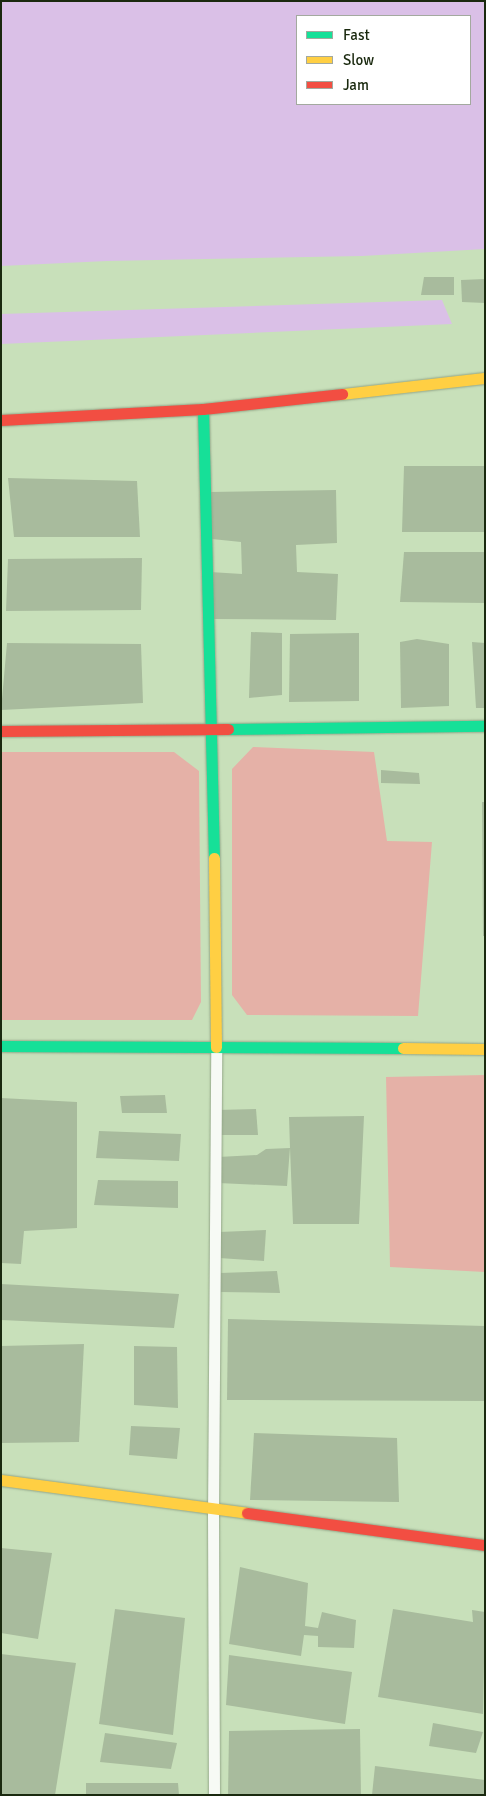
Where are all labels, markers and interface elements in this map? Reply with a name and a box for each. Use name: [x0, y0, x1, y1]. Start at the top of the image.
legend: [296, 15, 471, 105]
text: Fast: [343, 26, 370, 44]
text: Slow: [343, 51, 374, 69]
text: Jam: [343, 76, 369, 94]

